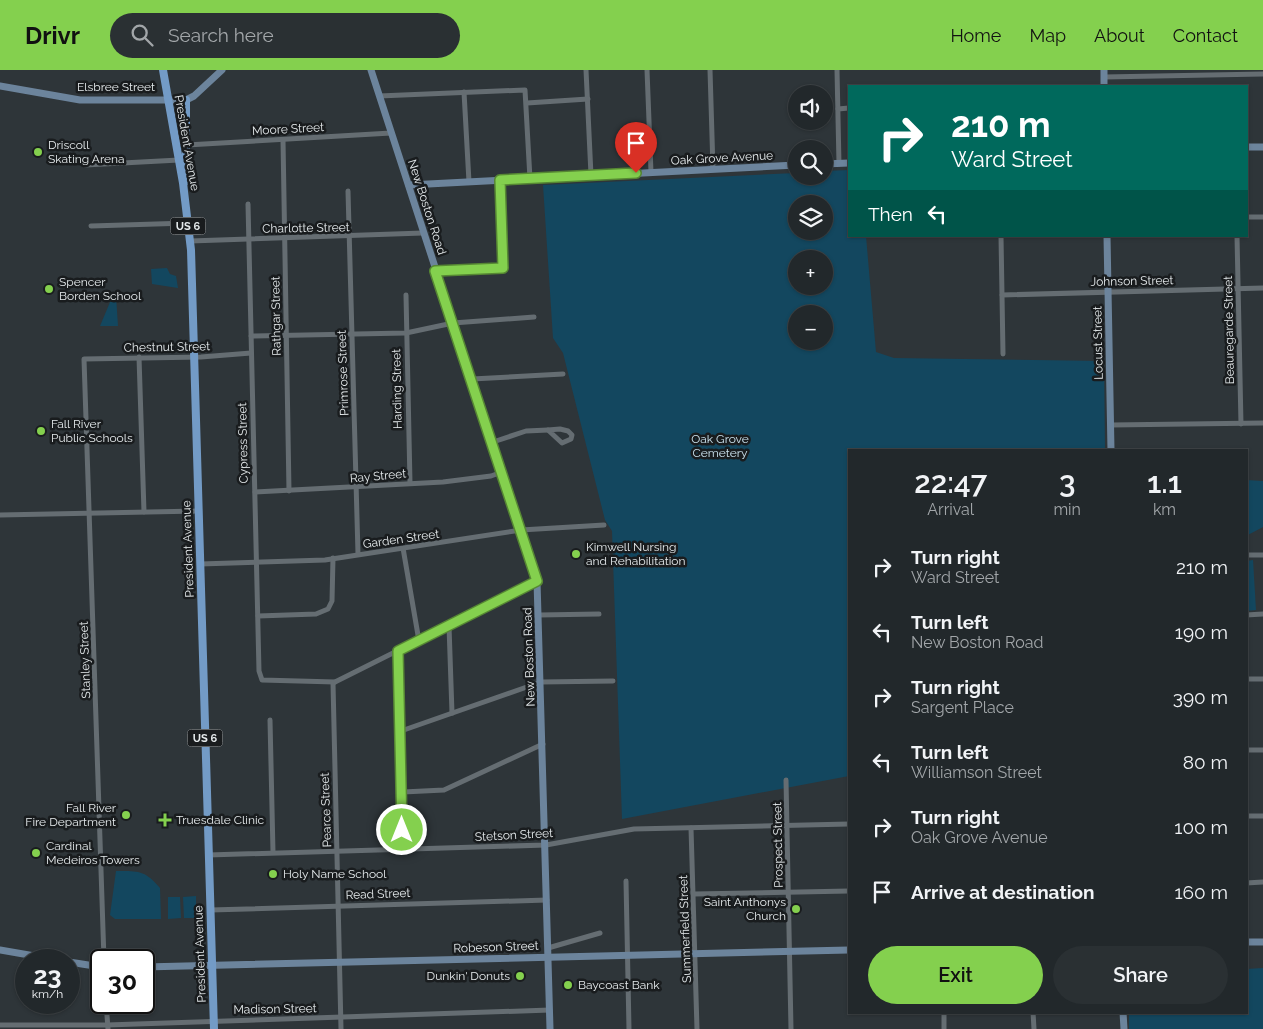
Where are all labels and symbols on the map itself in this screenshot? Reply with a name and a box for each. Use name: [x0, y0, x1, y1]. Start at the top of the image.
street label: Elsbree Street: [77, 80, 155, 94]
street label: President Avenue: [172, 94, 202, 192]
street label: Moore Street: [252, 120, 324, 138]
pin: [615, 122, 657, 173]
place label: Driscoll Skating Arena: [48, 138, 125, 166]
marker: Driscoll Skating Arena: [32, 146, 44, 158]
street label: Oak Grove Avenue: [670, 148, 774, 168]
street label: New Boston Road: [405, 158, 449, 256]
road number: US 6: [170, 218, 206, 234]
street label: Charlotte Street: [262, 220, 350, 236]
street label: Johnson Street: [1090, 273, 1174, 289]
place label: Spencer Borden School: [59, 275, 142, 303]
street label: Rathgar Street: [268, 276, 284, 356]
street label: Beauregarde Street: [1221, 276, 1237, 384]
marker: Spencer Borden School: [43, 283, 55, 295]
street label: Locust Street: [1090, 306, 1106, 380]
street label: Primrose Street: [335, 330, 351, 416]
street label: Chestnut Street: [124, 339, 210, 355]
street label: Harding Street: [389, 349, 405, 429]
street label: Cypress Street: [235, 402, 251, 484]
place label: Fall River Public Schools: [51, 417, 133, 445]
marker: Fall River Public Schools: [35, 425, 47, 437]
park label: Oak Grove Cemetery: [691, 432, 749, 460]
street label: Ray Street: [349, 467, 407, 485]
street label: President Avenue: [179, 500, 197, 598]
street label: Garden Street: [362, 527, 440, 551]
place label: Kimwell Nursing and Rehabilitation: [586, 540, 685, 568]
marker: Kimwell Nursing and Rehabilitation: [570, 548, 582, 560]
street label: New Boston Road: [520, 607, 538, 707]
street label: Stanley Street: [77, 621, 93, 699]
road number: US 6: [188, 730, 222, 746]
street label: Pearce Street: [318, 772, 334, 848]
place label: Fall River Fire Department: [25, 801, 117, 829]
street label: Prospect Street: [770, 802, 786, 888]
position arrow: [375, 803, 427, 855]
marker: Fall River Fire Department: [120, 809, 132, 821]
marker: Truesdale Clinic: [158, 813, 172, 827]
place label: Truesdale Clinic: [176, 813, 265, 827]
street label: Stetson Street: [474, 826, 554, 844]
place label: Cardinal Medeiros Towers: [46, 839, 140, 867]
marker: Cardinal Medeiros Towers: [30, 847, 42, 859]
place label: Holy Name School: [283, 867, 387, 881]
marker: Holy Name School: [267, 868, 279, 880]
street label: Summerfield Street: [676, 875, 694, 983]
street label: Read Street: [345, 886, 411, 902]
place label: Saint Anthonys Church: [704, 895, 786, 923]
marker: Saint Anthonys Church: [790, 903, 802, 915]
street label: President Avenue: [191, 905, 209, 1003]
street label: Robeson Street: [453, 939, 539, 955]
speed limit sign: 30: [90, 949, 155, 1014]
place label: Dunkin' Donuts: [427, 969, 510, 983]
marker: Dunkin' Donuts: [514, 970, 526, 982]
place label: Baycoast Bank: [578, 978, 660, 992]
marker: Baycoast Bank: [562, 979, 574, 991]
street label: Madison Street: [233, 1001, 317, 1017]

